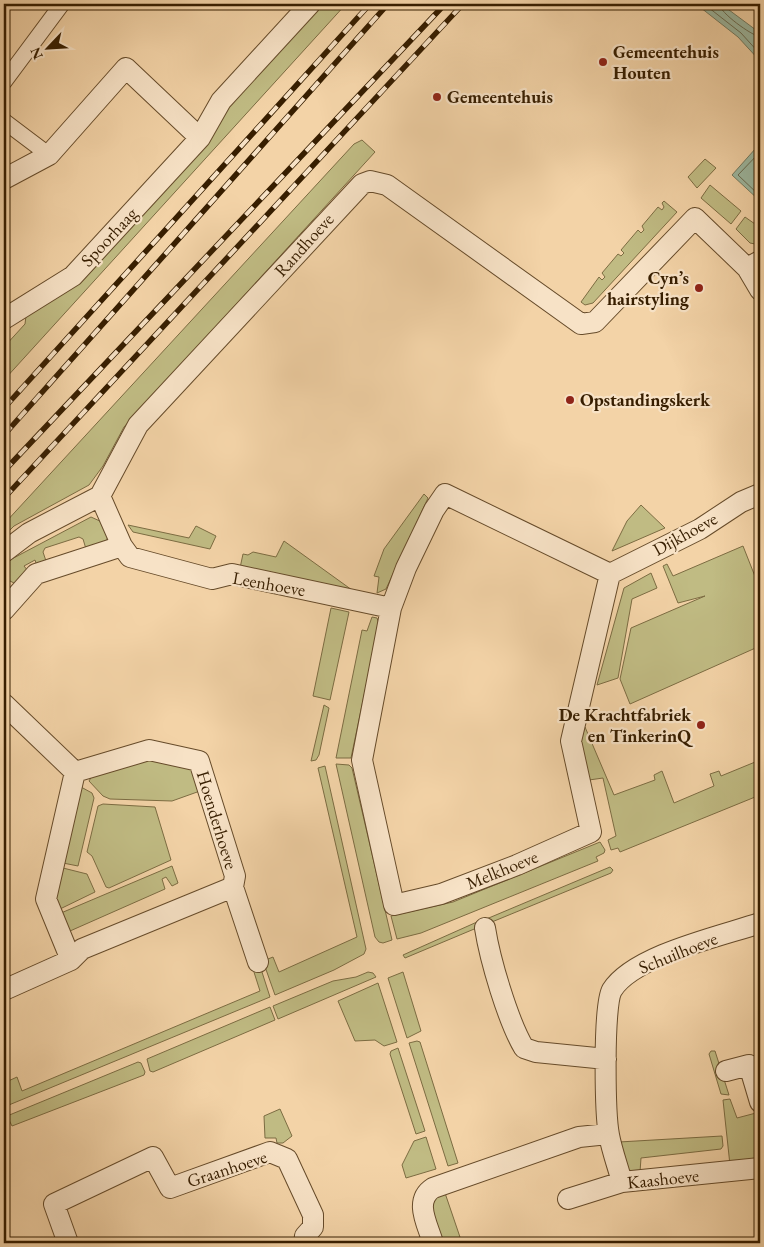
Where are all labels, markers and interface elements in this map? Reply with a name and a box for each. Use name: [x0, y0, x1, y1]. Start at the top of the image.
north arrow: [22, 22, 72, 72]
place label: Gemeentehuis Houten: [613, 40, 719, 84]
text: N: [25, 44, 47, 62]
marker: Gemeentehuis Houten: [597, 56, 609, 68]
place label: Gemeentehuis: [447, 85, 553, 108]
marker: Gemeentehuis: [431, 91, 443, 103]
street label: Spoorhaag: [75, 202, 142, 271]
street label: Randhoeve: [269, 208, 338, 281]
place label: Cyn’s hairstyling: [607, 266, 690, 310]
marker: Cyn’s hairstyling: [693, 282, 705, 294]
place label: Opstandingskerk: [580, 388, 711, 411]
marker: Opstandingskerk: [564, 394, 576, 406]
street label: Dijkhoeve: [649, 506, 721, 561]
street label: Leenhoeve: [231, 566, 307, 601]
place label: De Krachtfabriek en TinkerinQ: [559, 703, 693, 747]
marker: De Krachtfabriek en TinkerinQ: [695, 719, 707, 731]
street label: Hoenderhoeve: [192, 768, 243, 872]
street label: Melkhoeve: [463, 845, 541, 894]
street label: Schuilhoeve: [635, 926, 721, 979]
street label: Graanhoeve: [184, 1145, 270, 1192]
street label: Kaashoeve: [626, 1163, 700, 1194]

